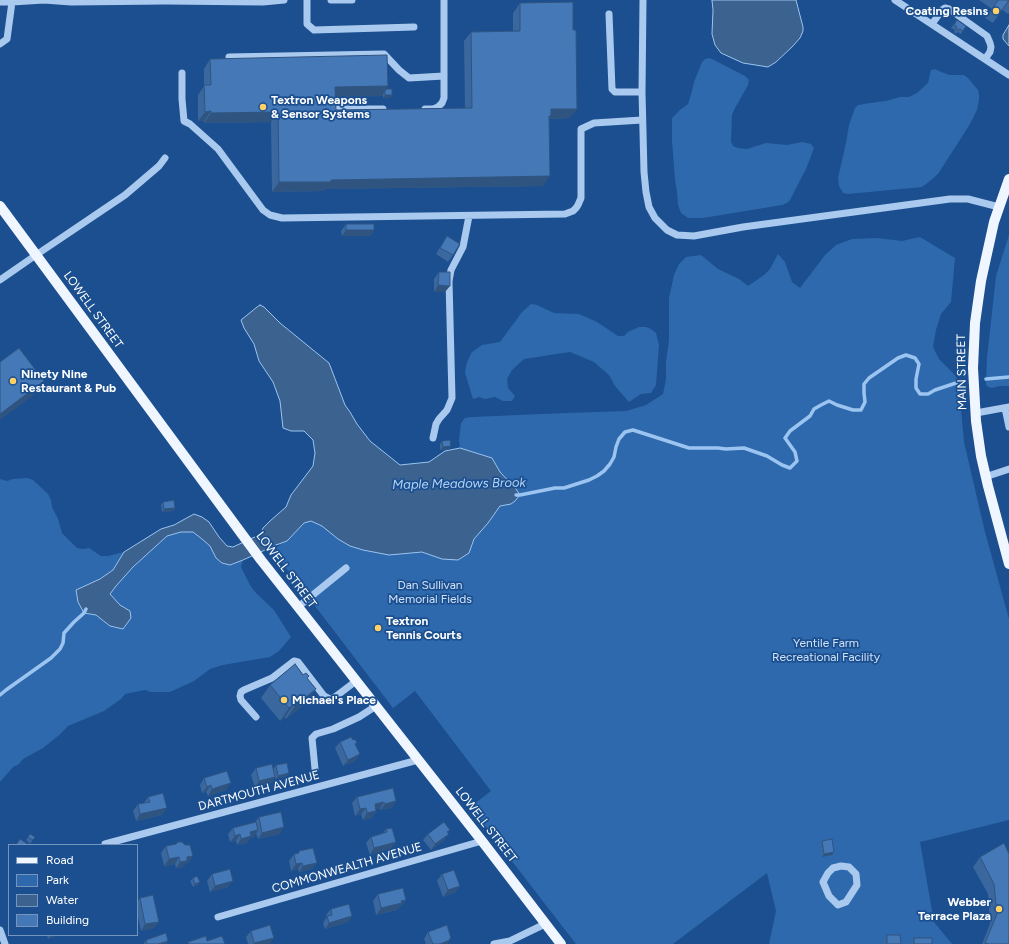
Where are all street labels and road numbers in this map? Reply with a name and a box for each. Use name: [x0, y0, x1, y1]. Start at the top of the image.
street label: LOWELL STREET: [60, 269, 126, 351]
street label: MAIN STREET: [954, 334, 970, 410]
street label: LOWELL STREET: [253, 529, 319, 611]
street label: DARTMOUTH AVENUE: [197, 768, 321, 814]
street label: LOWELL STREET: [452, 784, 520, 866]
street label: COMMONWEALTH AVENUE: [270, 840, 424, 896]

